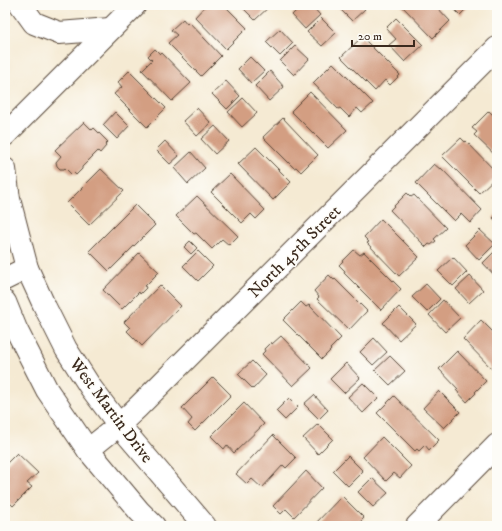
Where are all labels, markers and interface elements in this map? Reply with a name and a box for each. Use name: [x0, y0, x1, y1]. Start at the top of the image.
scale bar: [352, 22, 414, 48]
text: 20 m: [358, 29, 382, 44]
street label: North 45th Street: [244, 200, 346, 303]
street label: West Martin Drive: [64, 353, 158, 467]

